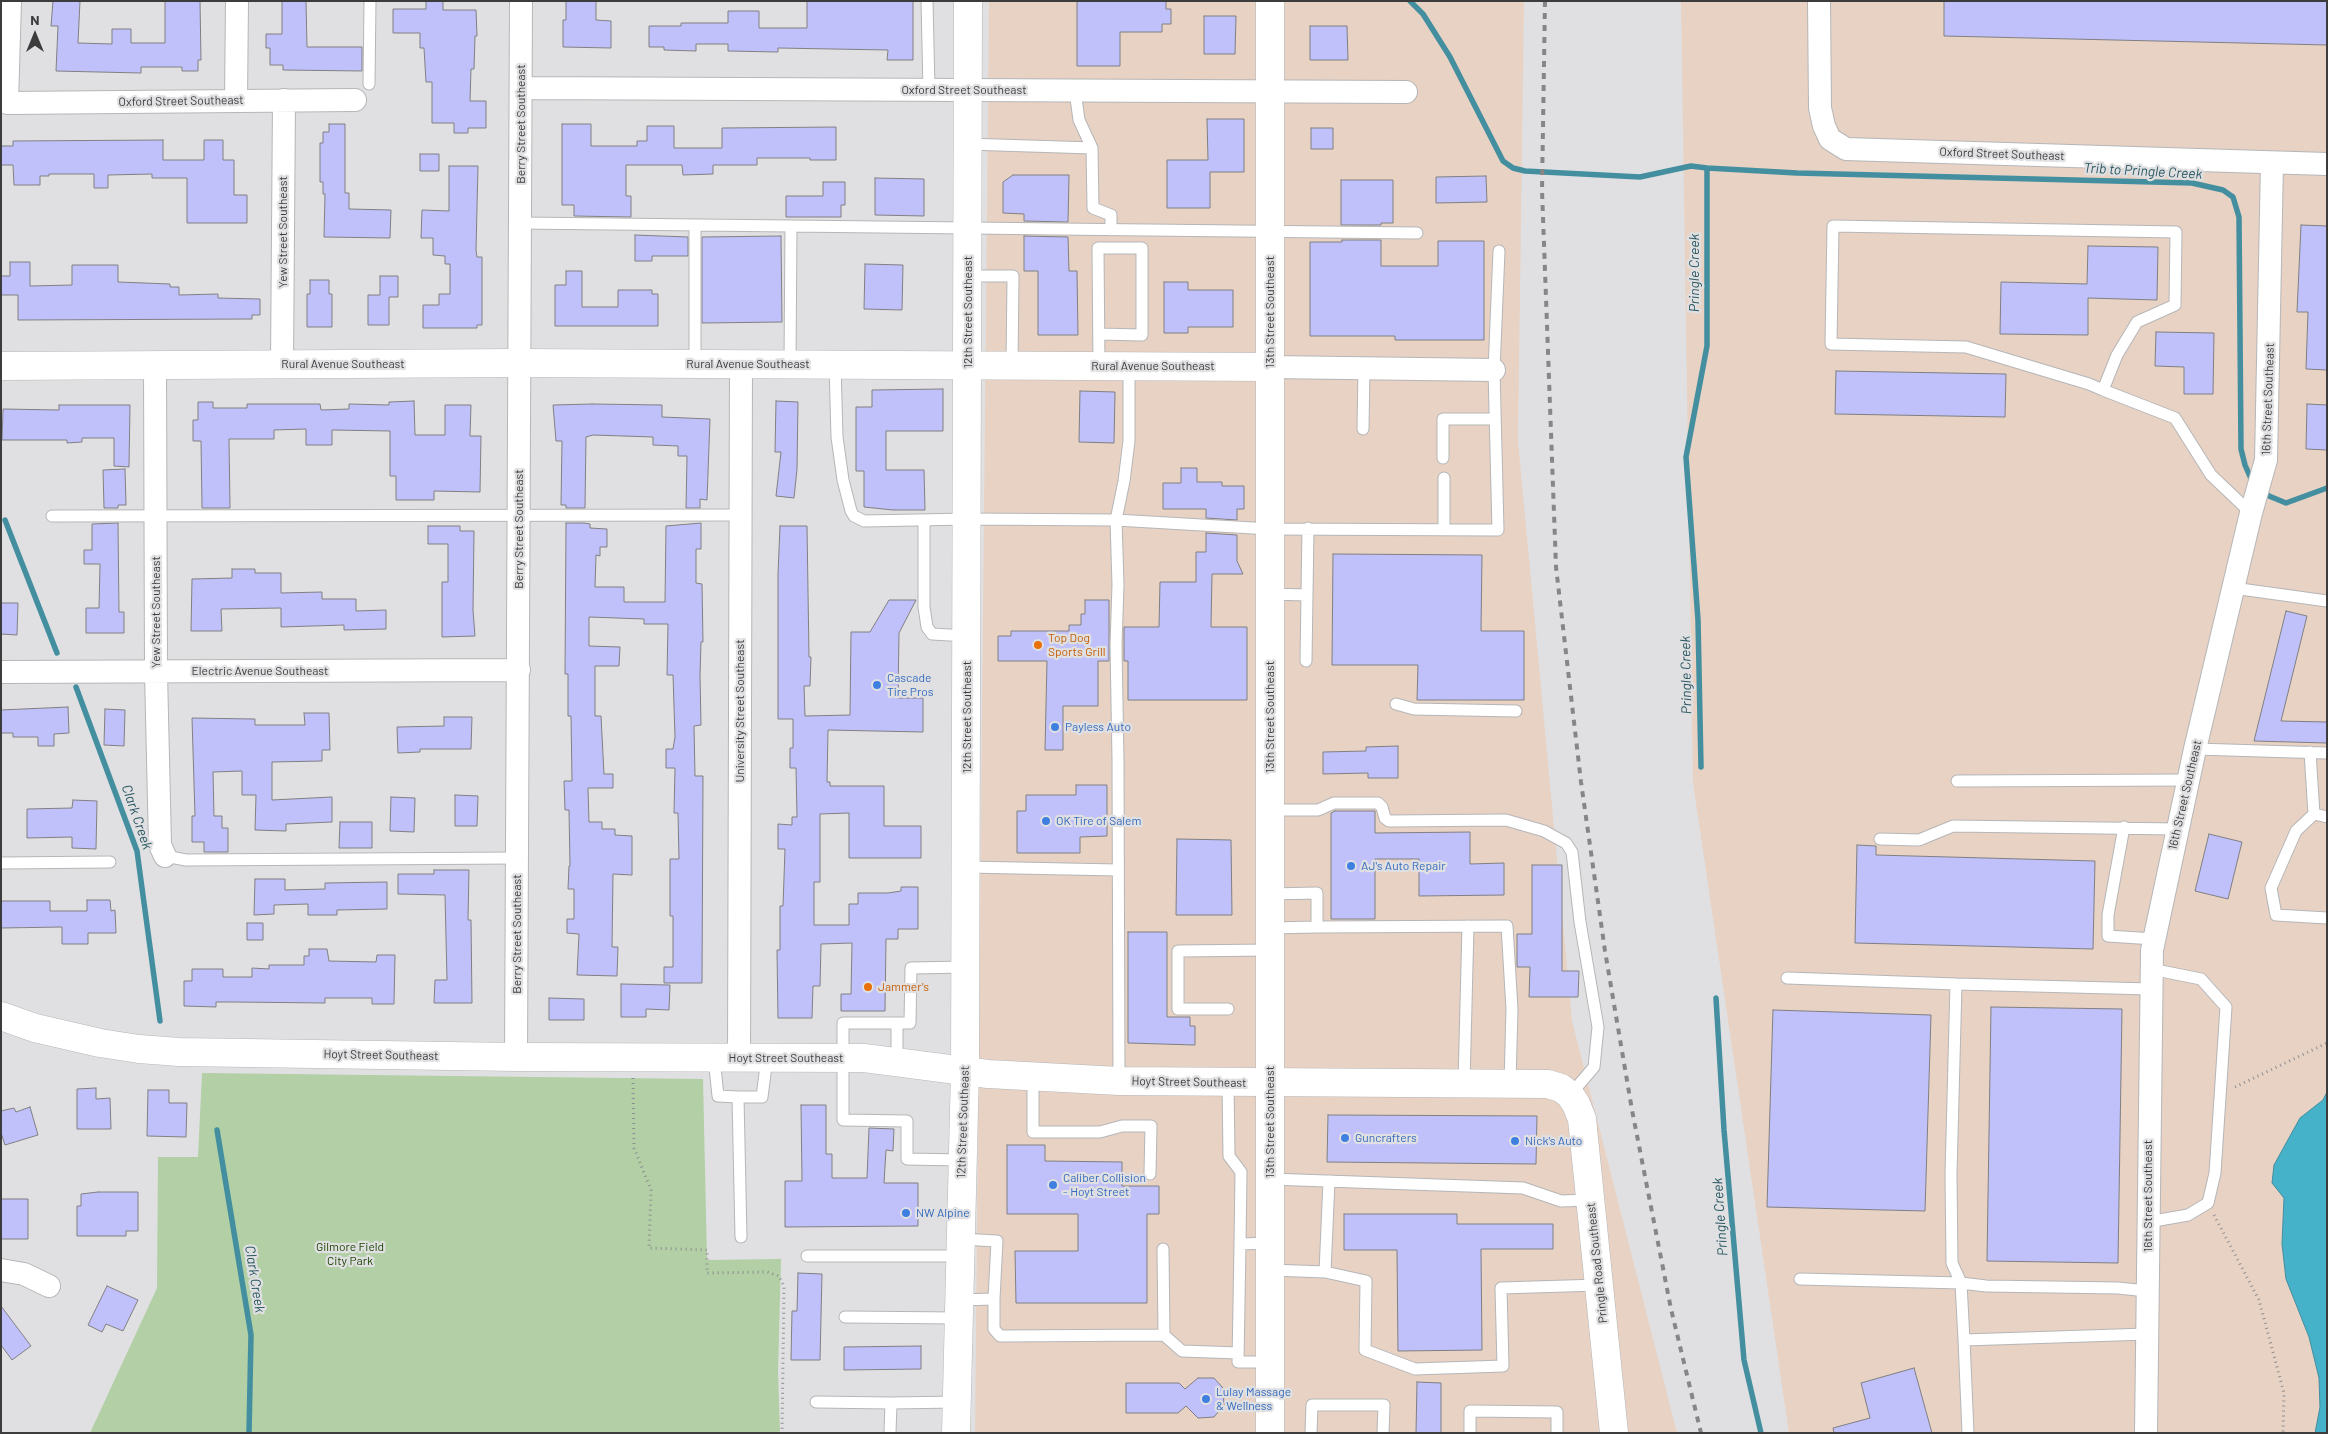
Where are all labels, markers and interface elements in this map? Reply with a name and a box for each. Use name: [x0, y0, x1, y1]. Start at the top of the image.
north arrow: [10, 10, 60, 60]
text: N: [30, 11, 40, 28]
street label: Berry Street Southeast: [514, 64, 528, 184]
street label: Oxford Street Southeast: [901, 83, 1027, 97]
street label: Oxford Street Southeast: [118, 93, 244, 109]
street label: Oxford Street Southeast: [1939, 145, 2065, 163]
water label: Trib to Pringle Creek: [2083, 160, 2203, 182]
street label: Yew Street Southeast: [276, 176, 290, 288]
water label: Pringle Creek: [1686, 234, 1702, 312]
street label: 12th Street Southeast: [961, 256, 975, 368]
street label: 13th Street Southeast: [1263, 256, 1277, 368]
street label: 16th Street Southeast: [2259, 343, 2277, 455]
street label: Rural Avenue Southeast: [281, 357, 405, 371]
street label: Rural Avenue Southeast: [686, 357, 810, 371]
street label: Rural Avenue Southeast: [1091, 359, 1215, 373]
street label: Berry Street Southeast: [512, 469, 526, 589]
street label: Yew Street Southeast: [149, 556, 163, 668]
place label: Top Dog Sports Grill: [1048, 631, 1105, 659]
water label: Pringle Creek: [1677, 636, 1695, 714]
street label: University Street Southeast: [733, 639, 747, 783]
marker: Top Dog Sports Grill: [1032, 639, 1044, 651]
street label: 12th Street Southeast: [960, 661, 974, 773]
street label: 13th Street Southeast: [1263, 661, 1277, 773]
street label: Electric Avenue Southeast: [192, 664, 328, 678]
place label: Cascade Tire Pros: [887, 671, 934, 699]
marker: Cascade Tire Pros: [871, 679, 883, 691]
place label: Payless Auto: [1065, 720, 1131, 734]
marker: Payless Auto: [1049, 721, 1061, 733]
street label: 16th Street Southeast: [2165, 739, 2205, 851]
water label: Clark Creek: [118, 782, 156, 852]
place label: OK Tire of Salem: [1056, 814, 1141, 828]
marker: OK Tire of Salem: [1040, 815, 1052, 827]
place label: AJ's Auto Repair: [1361, 859, 1446, 873]
marker: AJ's Auto Repair: [1345, 860, 1357, 872]
street label: Berry Street Southeast: [510, 874, 524, 994]
place label: Jammer's: [878, 980, 929, 994]
marker: Jammer's: [862, 981, 874, 993]
street label: Hoyt Street Southeast: [323, 1047, 439, 1063]
street label: Hoyt Street Southeast: [729, 1051, 843, 1065]
street label: 12th Street Southeast: [954, 1066, 972, 1178]
street label: 13th Street Southeast: [1263, 1066, 1277, 1178]
street label: Hoyt Street Southeast: [1131, 1074, 1247, 1090]
place label: Guncrafters: [1355, 1131, 1417, 1145]
marker: Guncrafters: [1339, 1132, 1351, 1144]
place label: Nick's Auto: [1525, 1134, 1582, 1148]
marker: Nick's Auto: [1509, 1135, 1521, 1147]
street label: 16th Street Southeast: [2141, 1140, 2155, 1252]
place label: Caliber Collision - Hoyt Street: [1063, 1171, 1146, 1199]
water label: Pringle Creek: [1709, 1177, 1731, 1257]
marker: Caliber Collision - Hoyt Street: [1047, 1179, 1059, 1191]
street label: Pringle Road Southeast: [1584, 1202, 1610, 1324]
place label: NW Alpine: [916, 1206, 970, 1220]
marker: NW Alpine: [900, 1207, 912, 1219]
park label: Gilmore Field City Park: [316, 1240, 384, 1268]
water label: Clark Creek: [241, 1244, 269, 1314]
place label: Lulay Massage & Wellness: [1216, 1385, 1291, 1413]
marker: Lulay Massage & Wellness: [1200, 1393, 1212, 1405]

